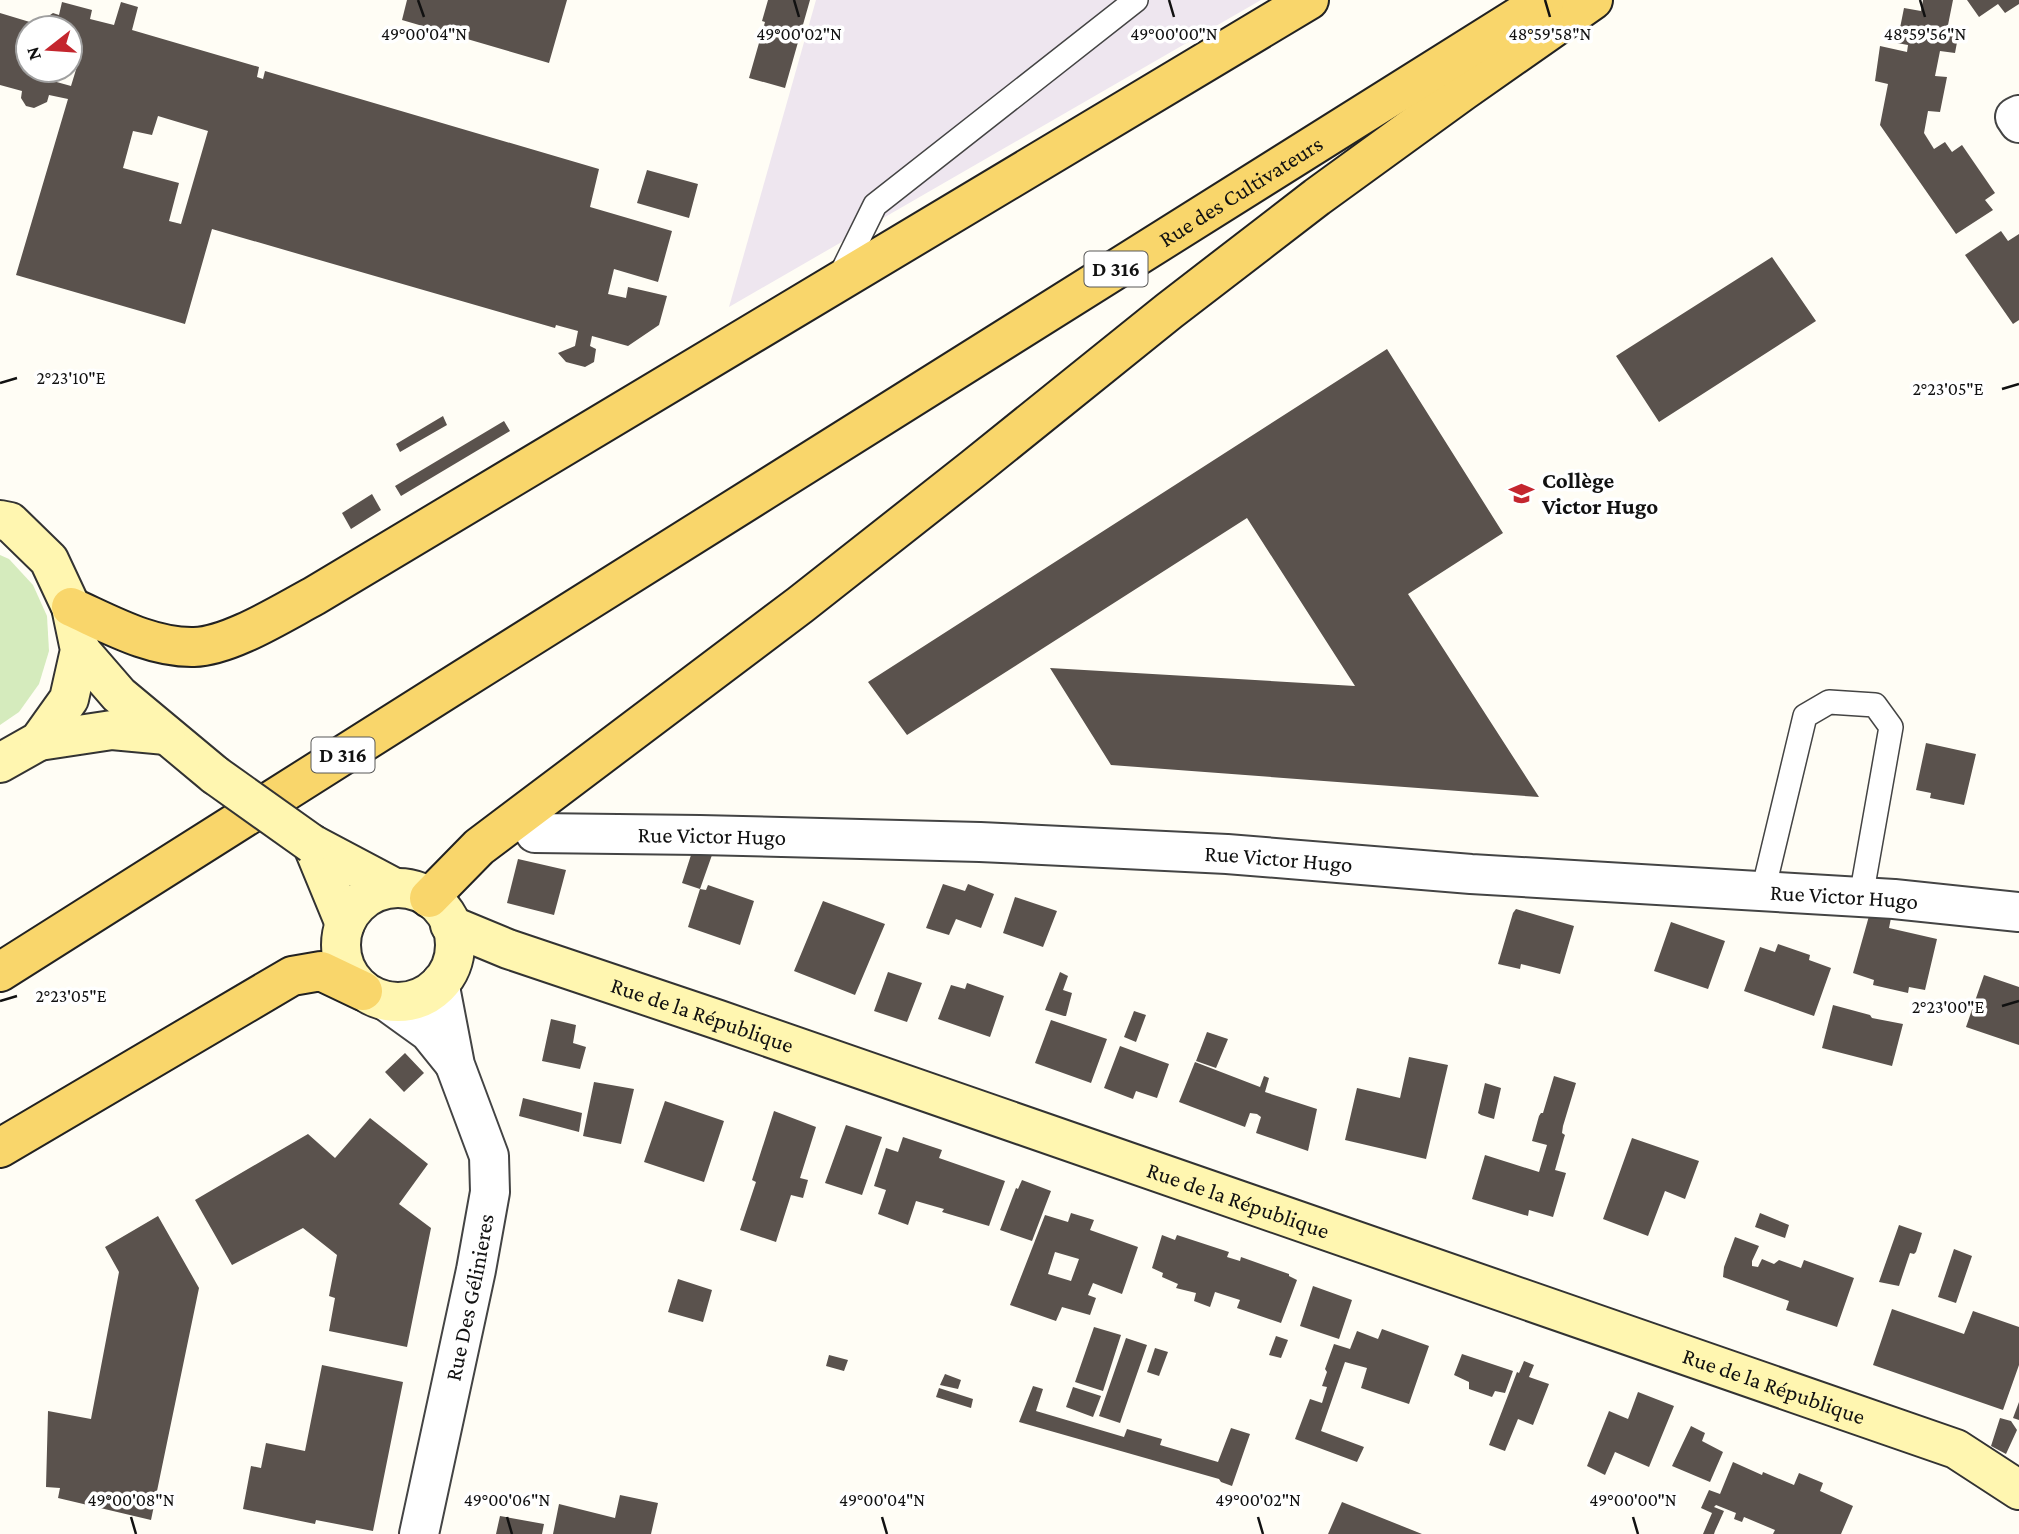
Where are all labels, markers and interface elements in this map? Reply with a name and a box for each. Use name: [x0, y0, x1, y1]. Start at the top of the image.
north arrow: [14, 14, 84, 84]
text: 49°00'04"N: [381, 24, 467, 44]
text: 49°00'02"N: [756, 24, 842, 44]
text: 49°00'00"N: [1130, 24, 1218, 44]
text: 48°59'58"N: [1509, 24, 1592, 44]
text: 48°59'56"N: [1884, 24, 1966, 44]
text: N: [21, 45, 45, 63]
street label: Rue des Cultivateurs: [1154, 130, 1327, 252]
road number: D 316: [1084, 252, 1148, 286]
text: 2°23'10"E: [37, 368, 106, 388]
text: 2°23'05"E: [1913, 379, 1984, 399]
place label: Collège Victor Hugo: [1541, 467, 1658, 519]
school or university icon: Collège Victor Hugo: [1508, 479, 1536, 507]
road number: D 316: [312, 738, 374, 772]
street label: Rue Victor Hugo: [638, 821, 787, 850]
street label: Rue Victor Hugo: [1204, 840, 1354, 877]
street label: Rue Victor Hugo: [1769, 879, 1920, 914]
street label: Rue de la République: [608, 972, 797, 1058]
text: 2°23'05"E: [36, 986, 107, 1006]
text: 2°23'00"E: [1912, 997, 1984, 1017]
street label: Rue de la République: [1144, 1156, 1333, 1244]
street label: Rue Des Gélinieres: [439, 1212, 499, 1383]
street label: Rue de la République: [1679, 1342, 1869, 1430]
text: 49°00'08"N: [88, 1490, 175, 1510]
text: 49°00'06"N: [464, 1490, 550, 1510]
text: 49°00'04"N: [839, 1490, 925, 1510]
text: 49°00'02"N: [1215, 1490, 1301, 1510]
text: 49°00'00"N: [1589, 1490, 1677, 1510]

